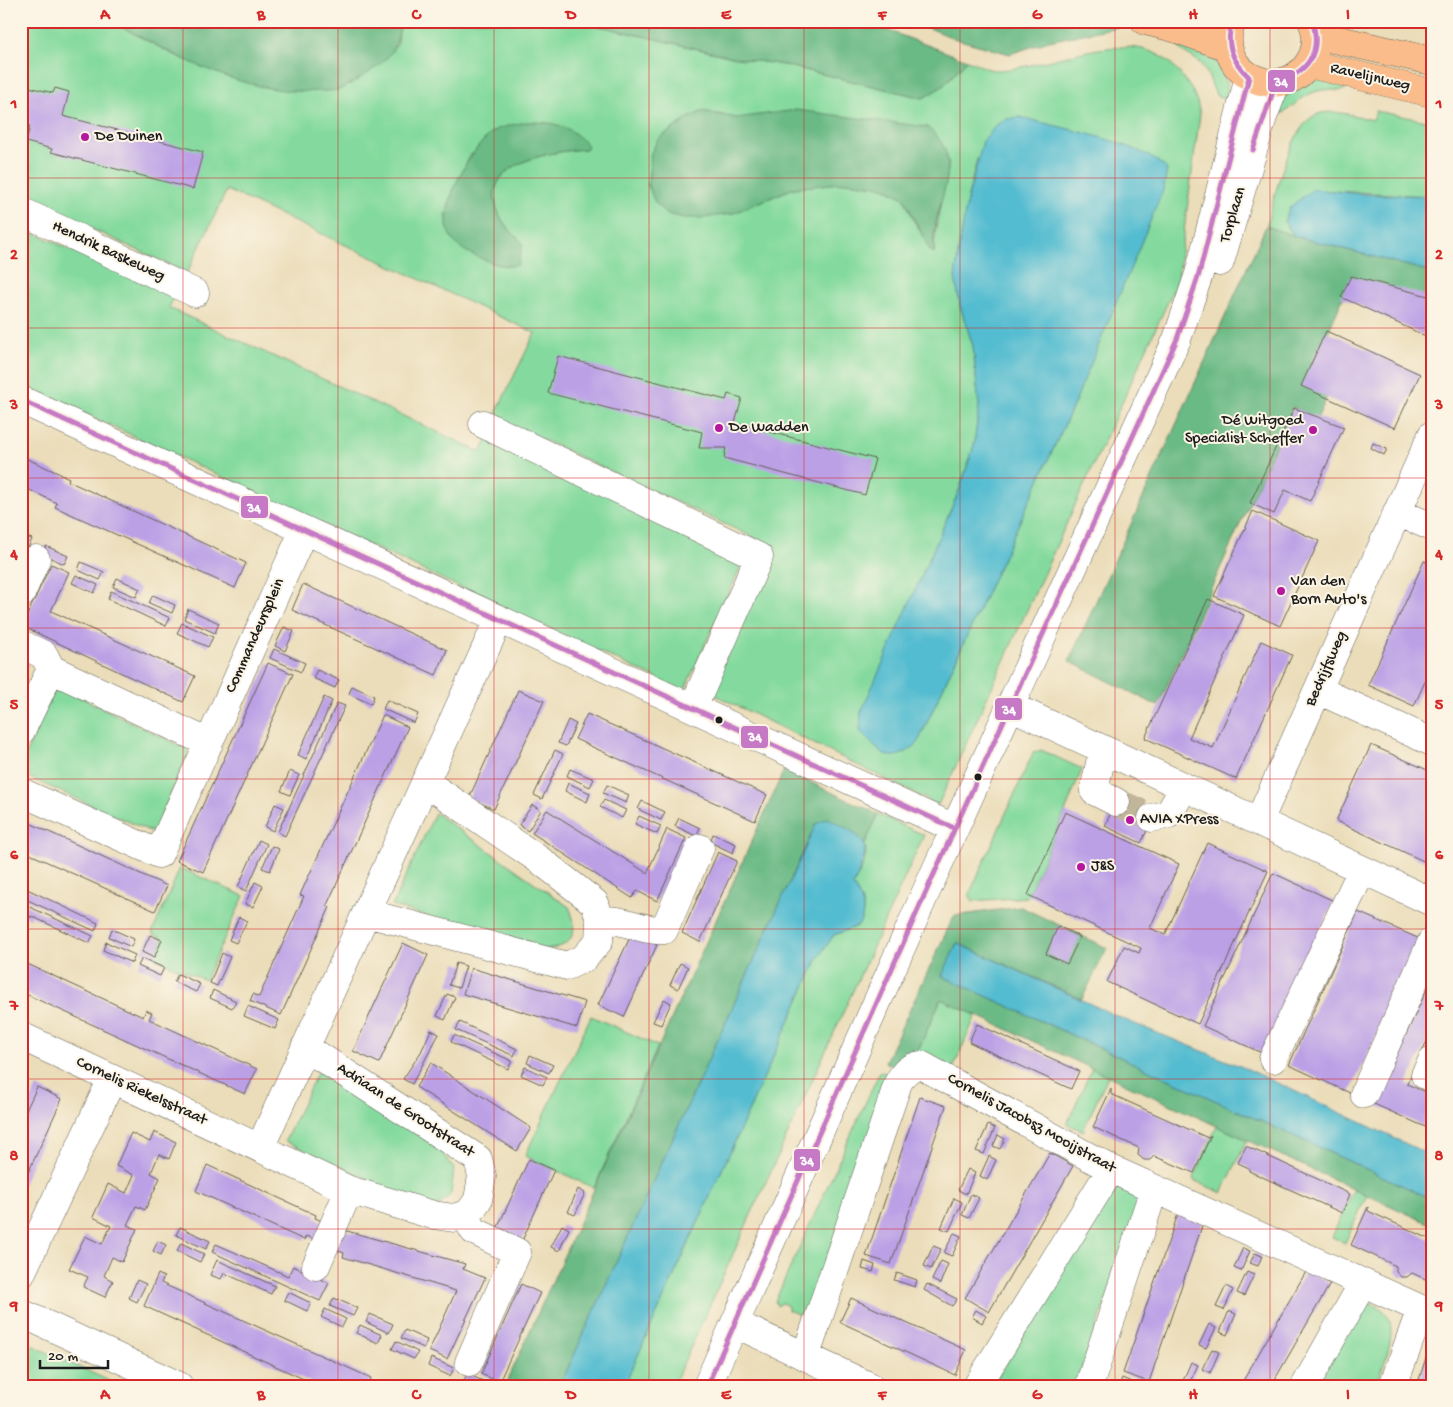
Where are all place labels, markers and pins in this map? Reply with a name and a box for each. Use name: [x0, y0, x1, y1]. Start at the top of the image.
place label: De Duinen: [94, 128, 163, 147]
marker: De Duinen: [79, 131, 91, 143]
place label: Dé Witgoed Specialist Scheffer: [1185, 412, 1305, 449]
place label: De Wadden: [728, 419, 809, 438]
marker: De Wadden: [713, 422, 725, 434]
marker: Dé Witgoed Specialist Scheffer: [1307, 424, 1319, 436]
place label: Van den Born Auto's: [1290, 573, 1367, 610]
marker: Van den Born Auto's: [1275, 585, 1287, 597]
unlabelled marker: [714, 715, 724, 725]
unlabelled marker: [973, 772, 983, 782]
place label: AVIA XPress: [1140, 811, 1220, 830]
marker: AVIA XPress: [1124, 814, 1136, 826]
place label: J&S: [1091, 858, 1115, 877]
marker: J&S: [1075, 861, 1087, 873]

